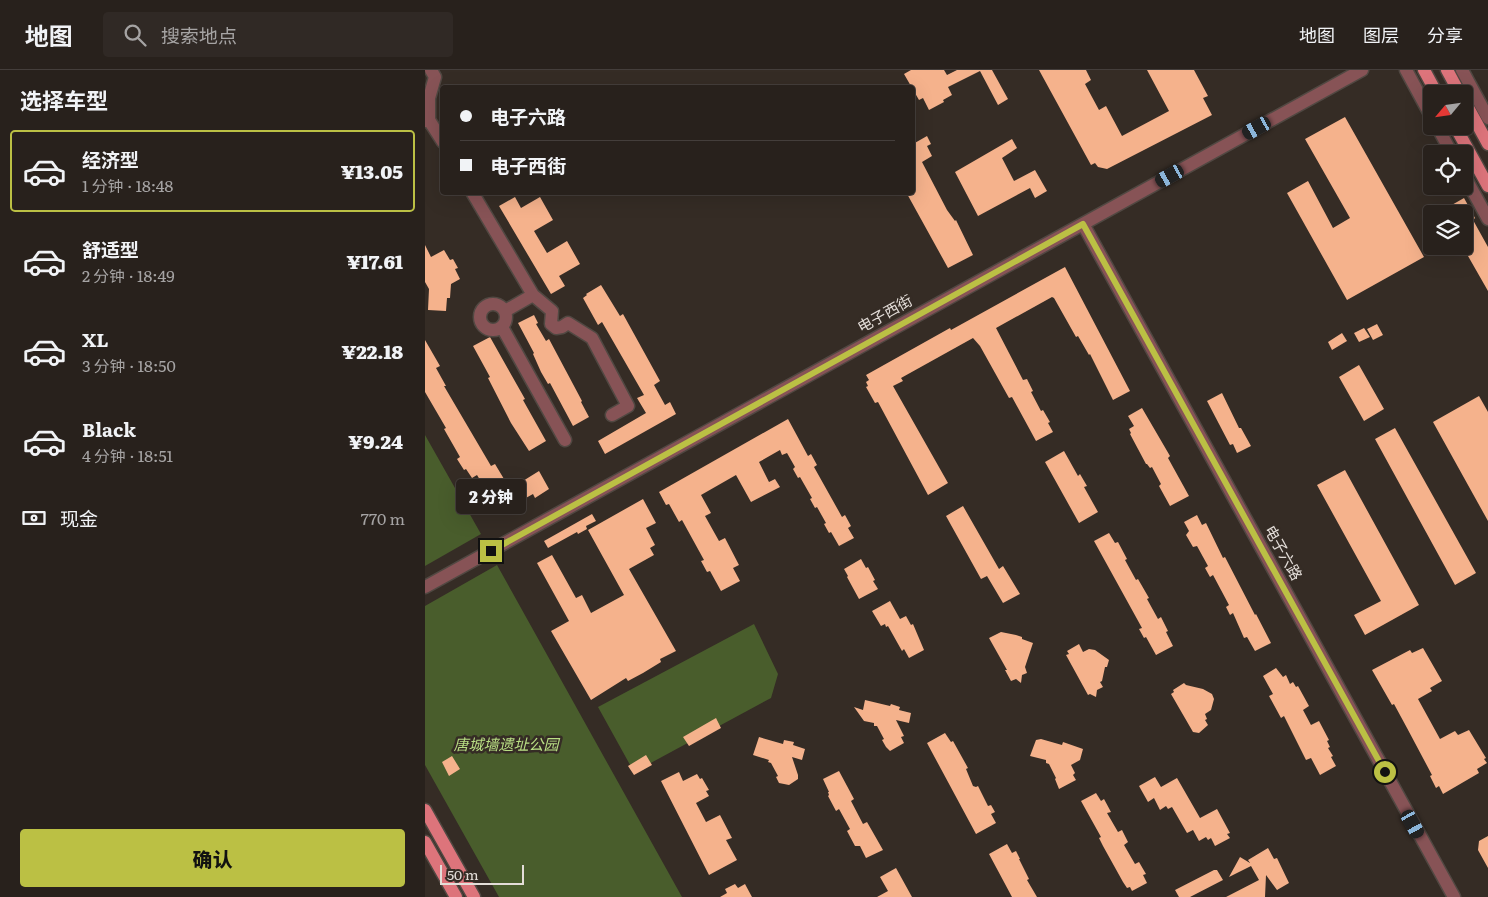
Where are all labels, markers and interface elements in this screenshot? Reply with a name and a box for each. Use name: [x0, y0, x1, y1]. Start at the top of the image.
search box: [103, 12, 453, 57]
text: 地图: [25, 17, 73, 52]
icon: search: [121, 21, 149, 49]
text: 搜索地点: [161, 21, 237, 49]
text: 地图: [1299, 21, 1335, 48]
text: 图层: [1363, 21, 1399, 48]
text: 分享: [1427, 21, 1463, 48]
text: 选择车型: [20, 83, 108, 116]
north arrow: [1423, 85, 1473, 135]
map controls: [1423, 85, 1473, 255]
text: 电子六路: [490, 102, 566, 130]
car: [1240, 114, 1273, 142]
text: 经济型: [82, 145, 139, 173]
button: locate: [1423, 145, 1473, 195]
icon: car: [22, 149, 67, 194]
text: 电子西街: [490, 151, 566, 179]
text: ¥13.05: [341, 157, 403, 185]
car: [1153, 162, 1186, 190]
text: 1 分钟 · 18:48: [82, 173, 173, 197]
button: layers: [1423, 205, 1473, 255]
text: 舒适型: [82, 235, 139, 263]
icon: car: [22, 239, 67, 284]
text: ¥17.61: [346, 247, 403, 275]
text: 2 分钟 · 18:49: [82, 263, 175, 287]
street label: 电子西街: [852, 288, 916, 337]
text: XL: [82, 325, 109, 353]
icon: car: [22, 329, 67, 374]
text: ¥22.18: [341, 337, 403, 365]
text: 3 分钟 · 18:50: [82, 353, 176, 377]
text: Black: [82, 415, 136, 443]
icon: car: [22, 419, 67, 464]
text: ¥9.24: [348, 427, 403, 455]
text: 4 分钟 · 18:51: [82, 443, 173, 467]
callout: 2 分钟: [456, 478, 526, 514]
text: 2 分钟: [469, 484, 513, 508]
icon: cash: [20, 504, 48, 532]
text: 现金: [60, 504, 98, 532]
text: 770 m: [361, 506, 405, 530]
street label: 电子六路: [1260, 520, 1309, 584]
route end: [480, 540, 502, 562]
park label: 唐城墙遗址公园: [453, 732, 560, 755]
route start: [1374, 761, 1396, 783]
car: [1399, 807, 1426, 841]
button: 确认: [20, 829, 405, 887]
scale bar: [440, 862, 524, 885]
text: 50 m: [447, 864, 479, 884]

